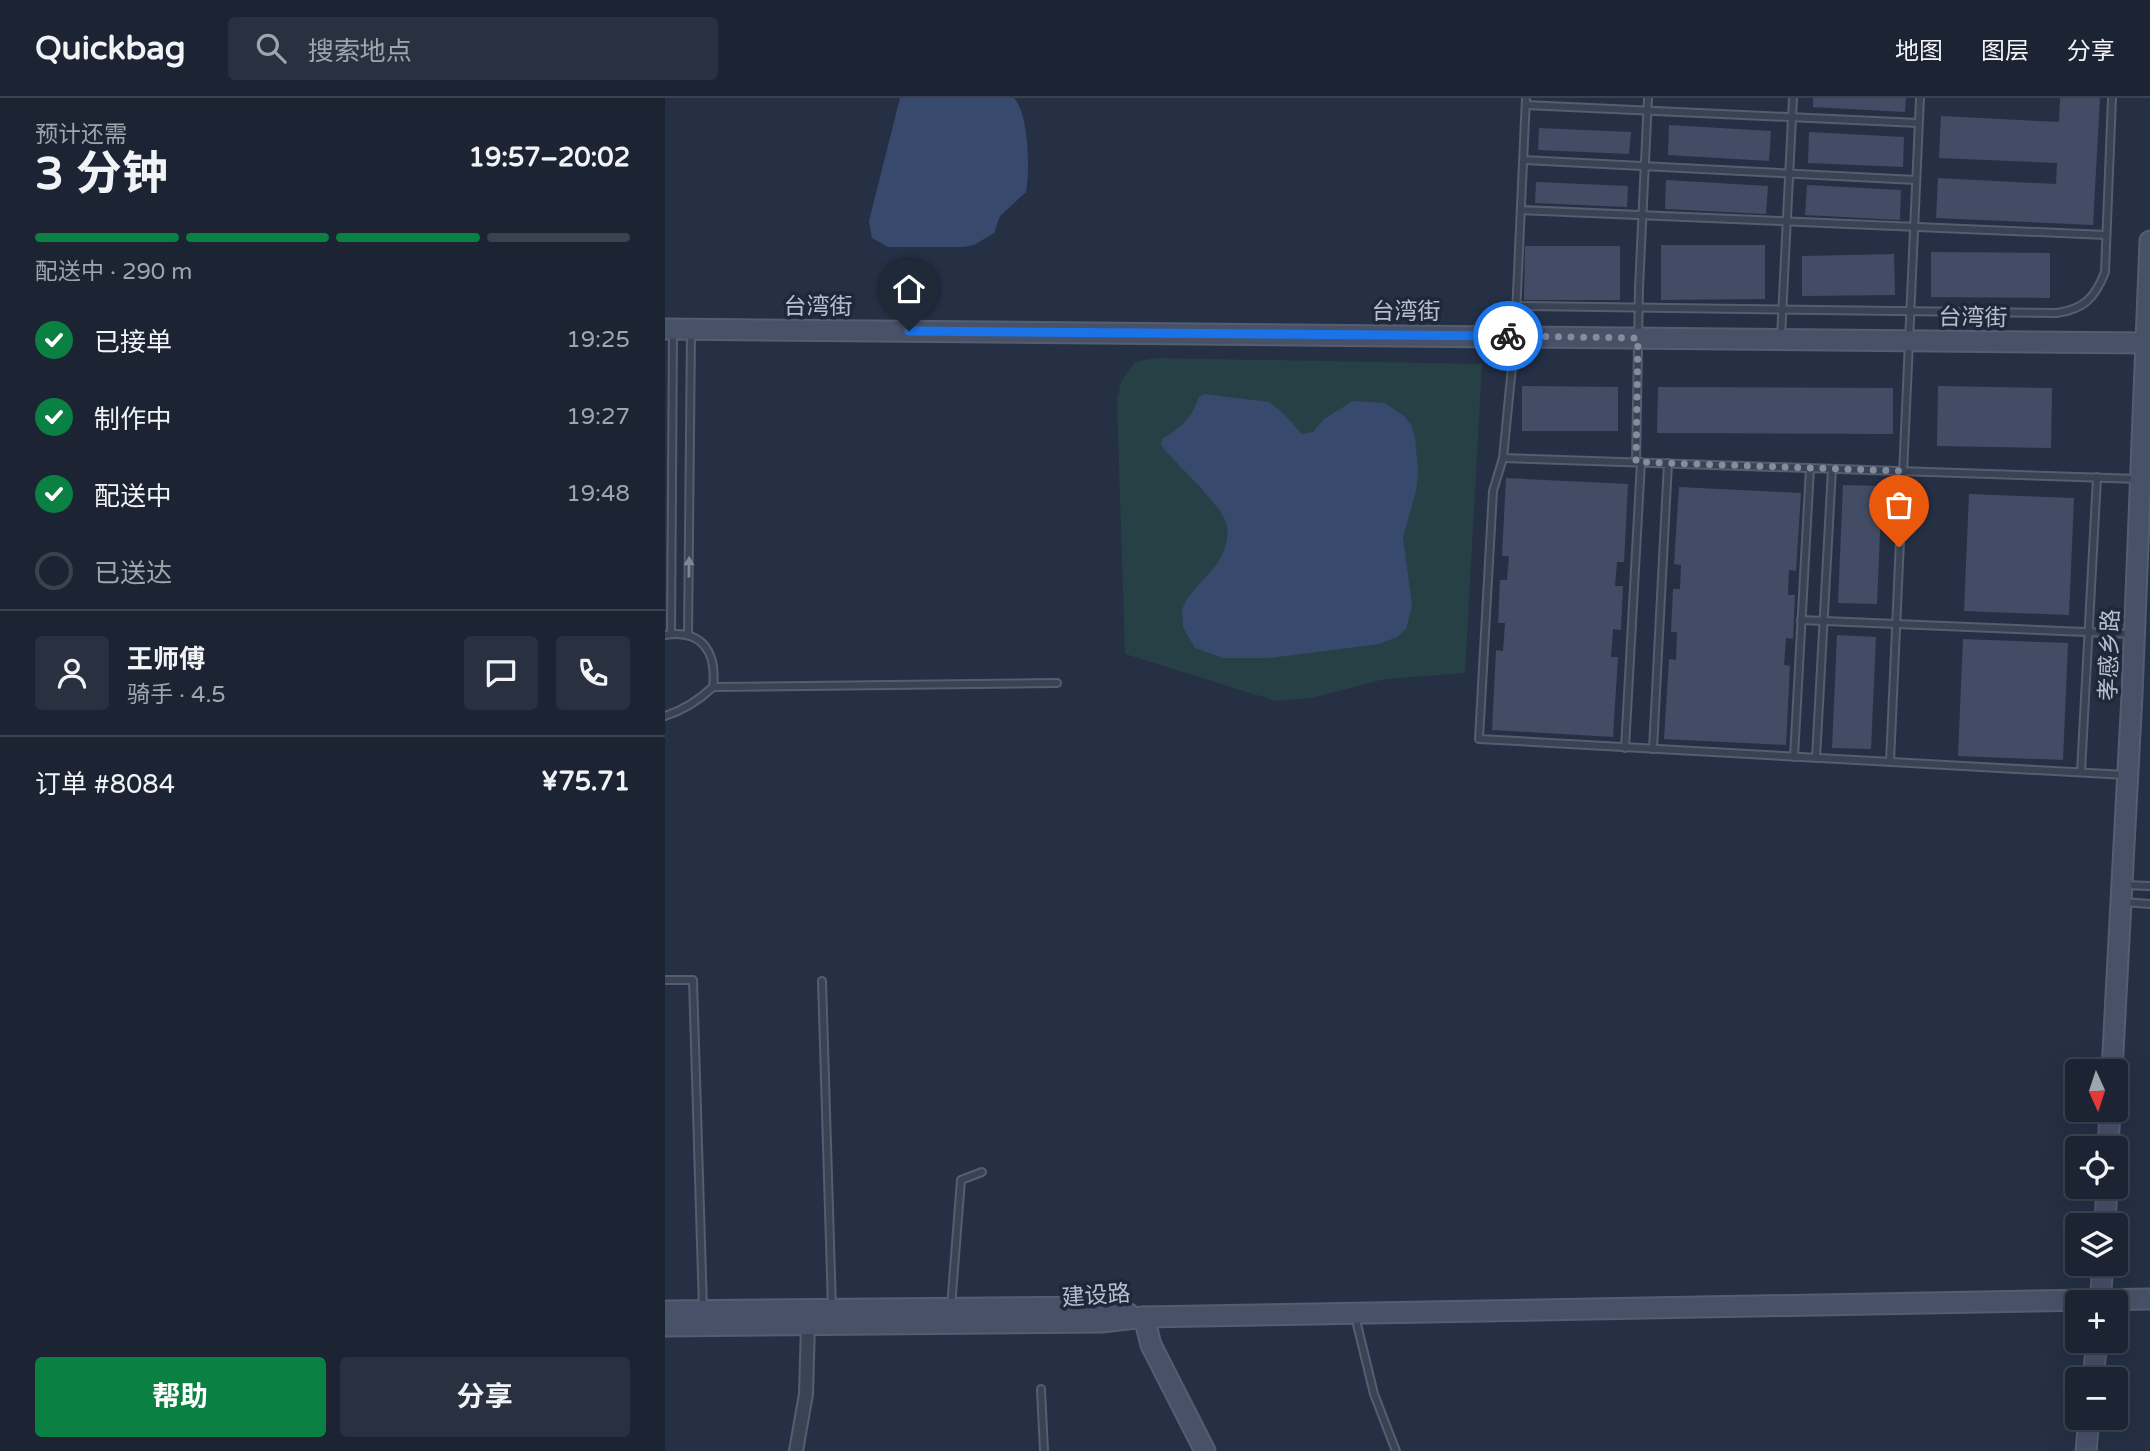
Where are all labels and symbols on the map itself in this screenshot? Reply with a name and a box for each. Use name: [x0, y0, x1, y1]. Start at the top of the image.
pin: [879, 259, 939, 331]
street label: 台湾街: [784, 293, 853, 321]
street label: 台湾街: [1372, 298, 1441, 326]
courier: [1473, 301, 1543, 371]
street label: 台湾街: [1938, 303, 2008, 333]
pin: [1869, 475, 1929, 547]
one-way arrow: [683, 556, 695, 578]
street label: 孝感乡路: [2094, 609, 2126, 701]
north arrow: [2065, 1059, 2128, 1122]
street label: 建设路: [1061, 1280, 1131, 1312]

